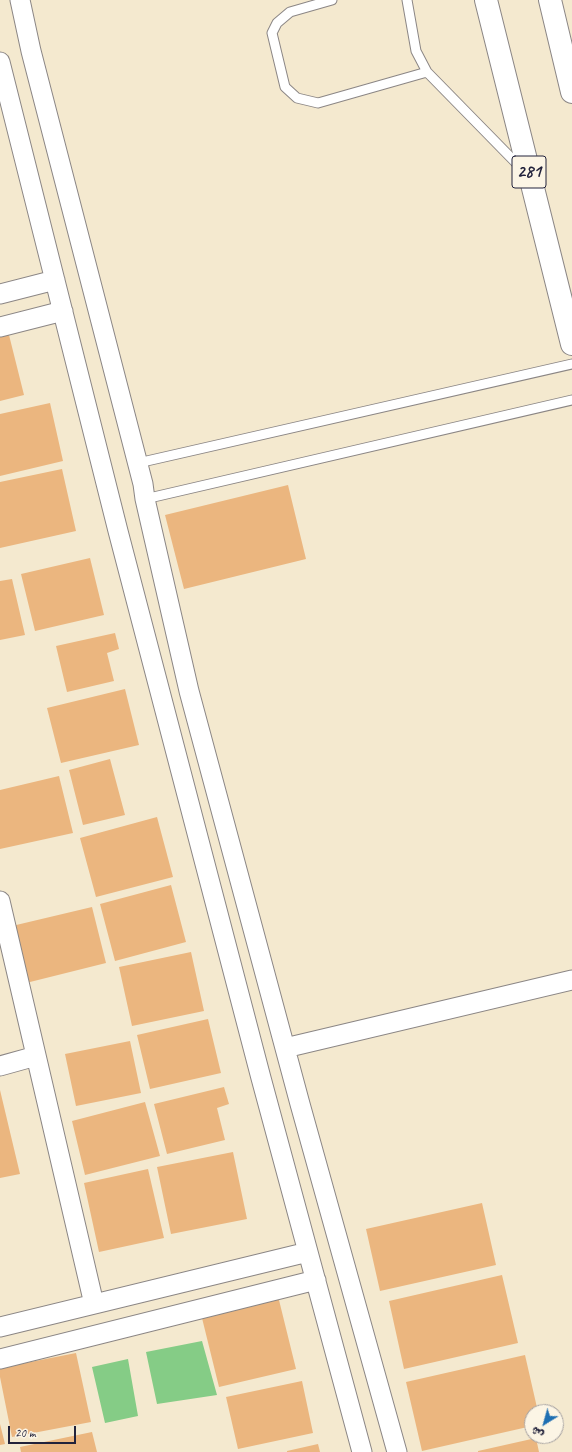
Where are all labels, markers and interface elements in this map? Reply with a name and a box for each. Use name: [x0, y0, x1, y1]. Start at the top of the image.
road number: 281: [512, 156, 546, 188]
north arrow: [524, 1404, 564, 1444]
scale bar: [10, 1418, 78, 1444]
text: ش: [528, 1424, 546, 1442]
text: 20 m: [15, 1425, 35, 1441]

